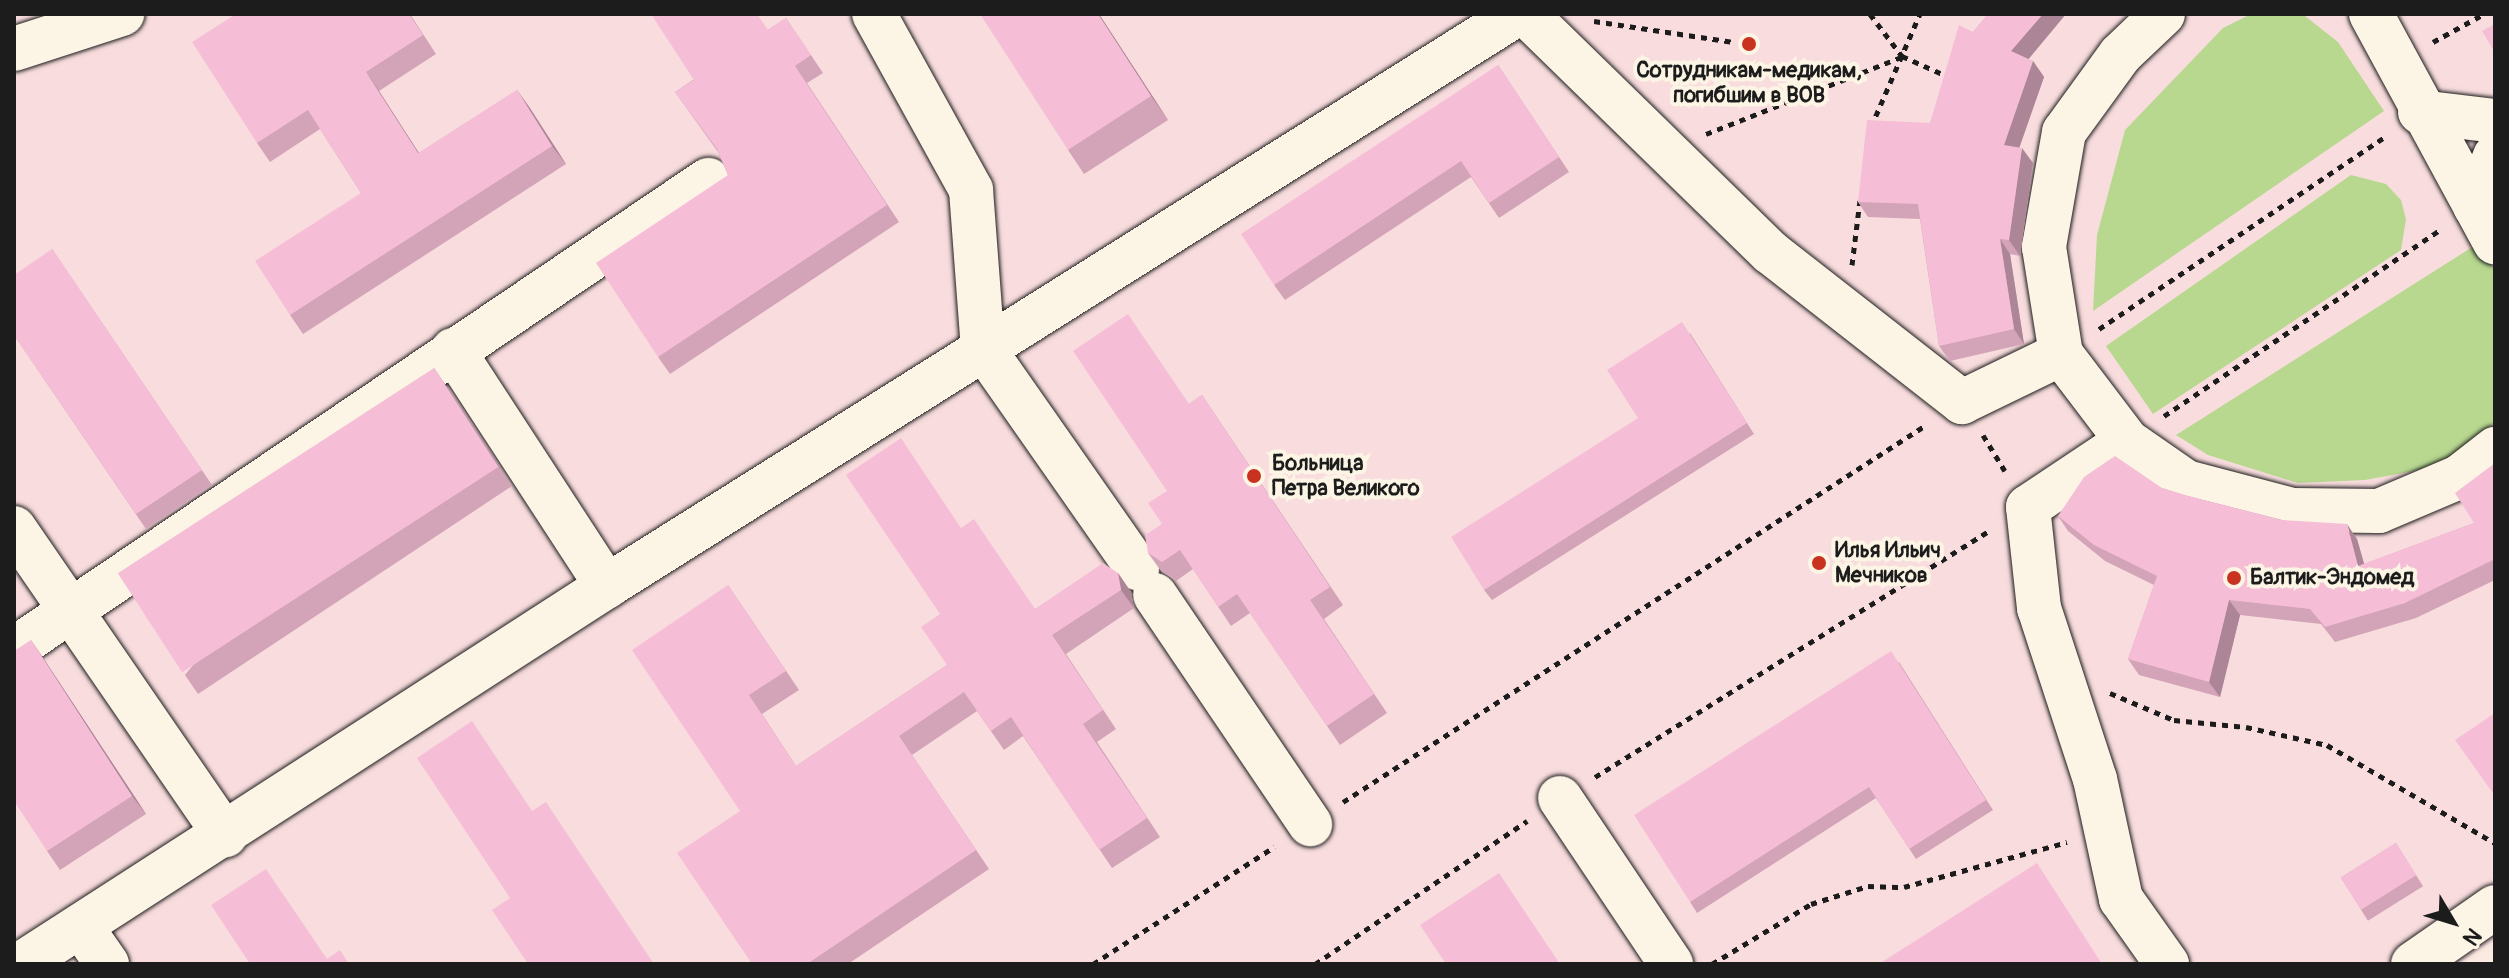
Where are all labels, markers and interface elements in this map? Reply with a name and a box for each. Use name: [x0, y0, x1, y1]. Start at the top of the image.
marker: Сотрудникам-медикам, погибшим в ВОВ: [1740, 35, 1758, 53]
place label: Сотрудникам-медикам, погибшим в ВОВ: [1636, 57, 1862, 108]
place label: Больница Петра Великого: [1272, 450, 1420, 502]
marker: Больница Петра Великого: [1243, 465, 1265, 487]
place label: Илья Ильич Мечников: [1835, 537, 1941, 588]
marker: Илья Ильич Мечников: [1810, 554, 1828, 572]
place label: Балтик-Эндомед: [2250, 565, 2414, 591]
marker: Балтик-Эндомед: [2225, 569, 2243, 587]
north arrow: [2413, 882, 2493, 962]
text: N: [2456, 922, 2488, 951]

